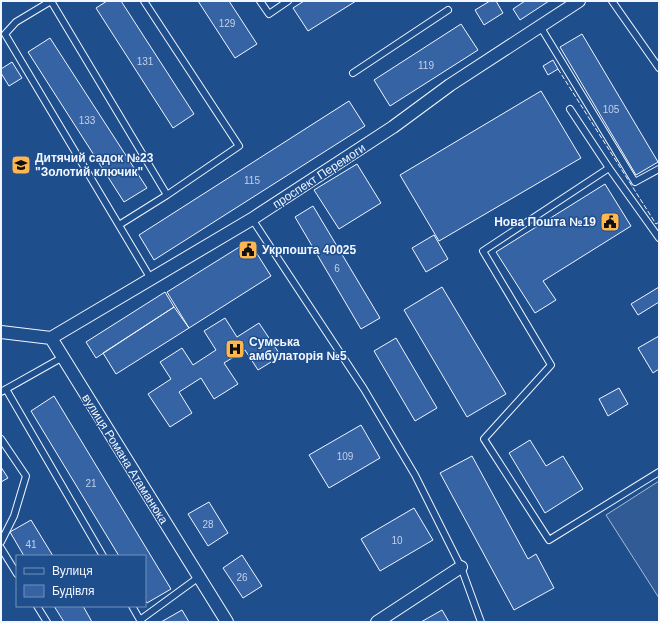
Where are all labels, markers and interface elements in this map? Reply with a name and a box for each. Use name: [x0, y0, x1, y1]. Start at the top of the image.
house number: 129: [219, 18, 236, 29]
house number: 131: [137, 56, 154, 67]
house number: 119: [418, 60, 434, 71]
house number: 105: [603, 104, 620, 115]
house number: 133: [79, 115, 96, 126]
street label: проспект Перемоги: [270, 141, 368, 211]
place label: Дитячий садок №23 "Золотий ключик": [35, 151, 154, 179]
school or university icon: Дитячий садок №23 "Золотий ключик": [10, 154, 32, 176]
house number: 115: [244, 175, 260, 186]
public building icon: Нова Пошта №19: [599, 211, 621, 233]
place label: Нова Пошта №19: [494, 215, 596, 229]
public building icon: Укрпошта 40025: [237, 239, 259, 261]
place label: Укрпошта 40025: [262, 243, 357, 257]
house number: 6: [334, 263, 340, 274]
place label: Сумська амбулаторія №5: [249, 335, 347, 363]
hospital icon: Сумська амбулаторія №5: [224, 338, 246, 360]
street label: вулиця Романа Атаманюка: [79, 391, 171, 527]
house number: 109: [337, 451, 354, 462]
house number: 21: [85, 478, 97, 489]
house number: 28: [202, 519, 214, 530]
house number: 10: [391, 535, 403, 546]
house number: 41: [25, 539, 37, 550]
legend: [16, 555, 146, 607]
text: Вулиця: [52, 564, 93, 578]
house number: 26: [236, 572, 248, 583]
text: Будівля: [52, 584, 94, 598]

